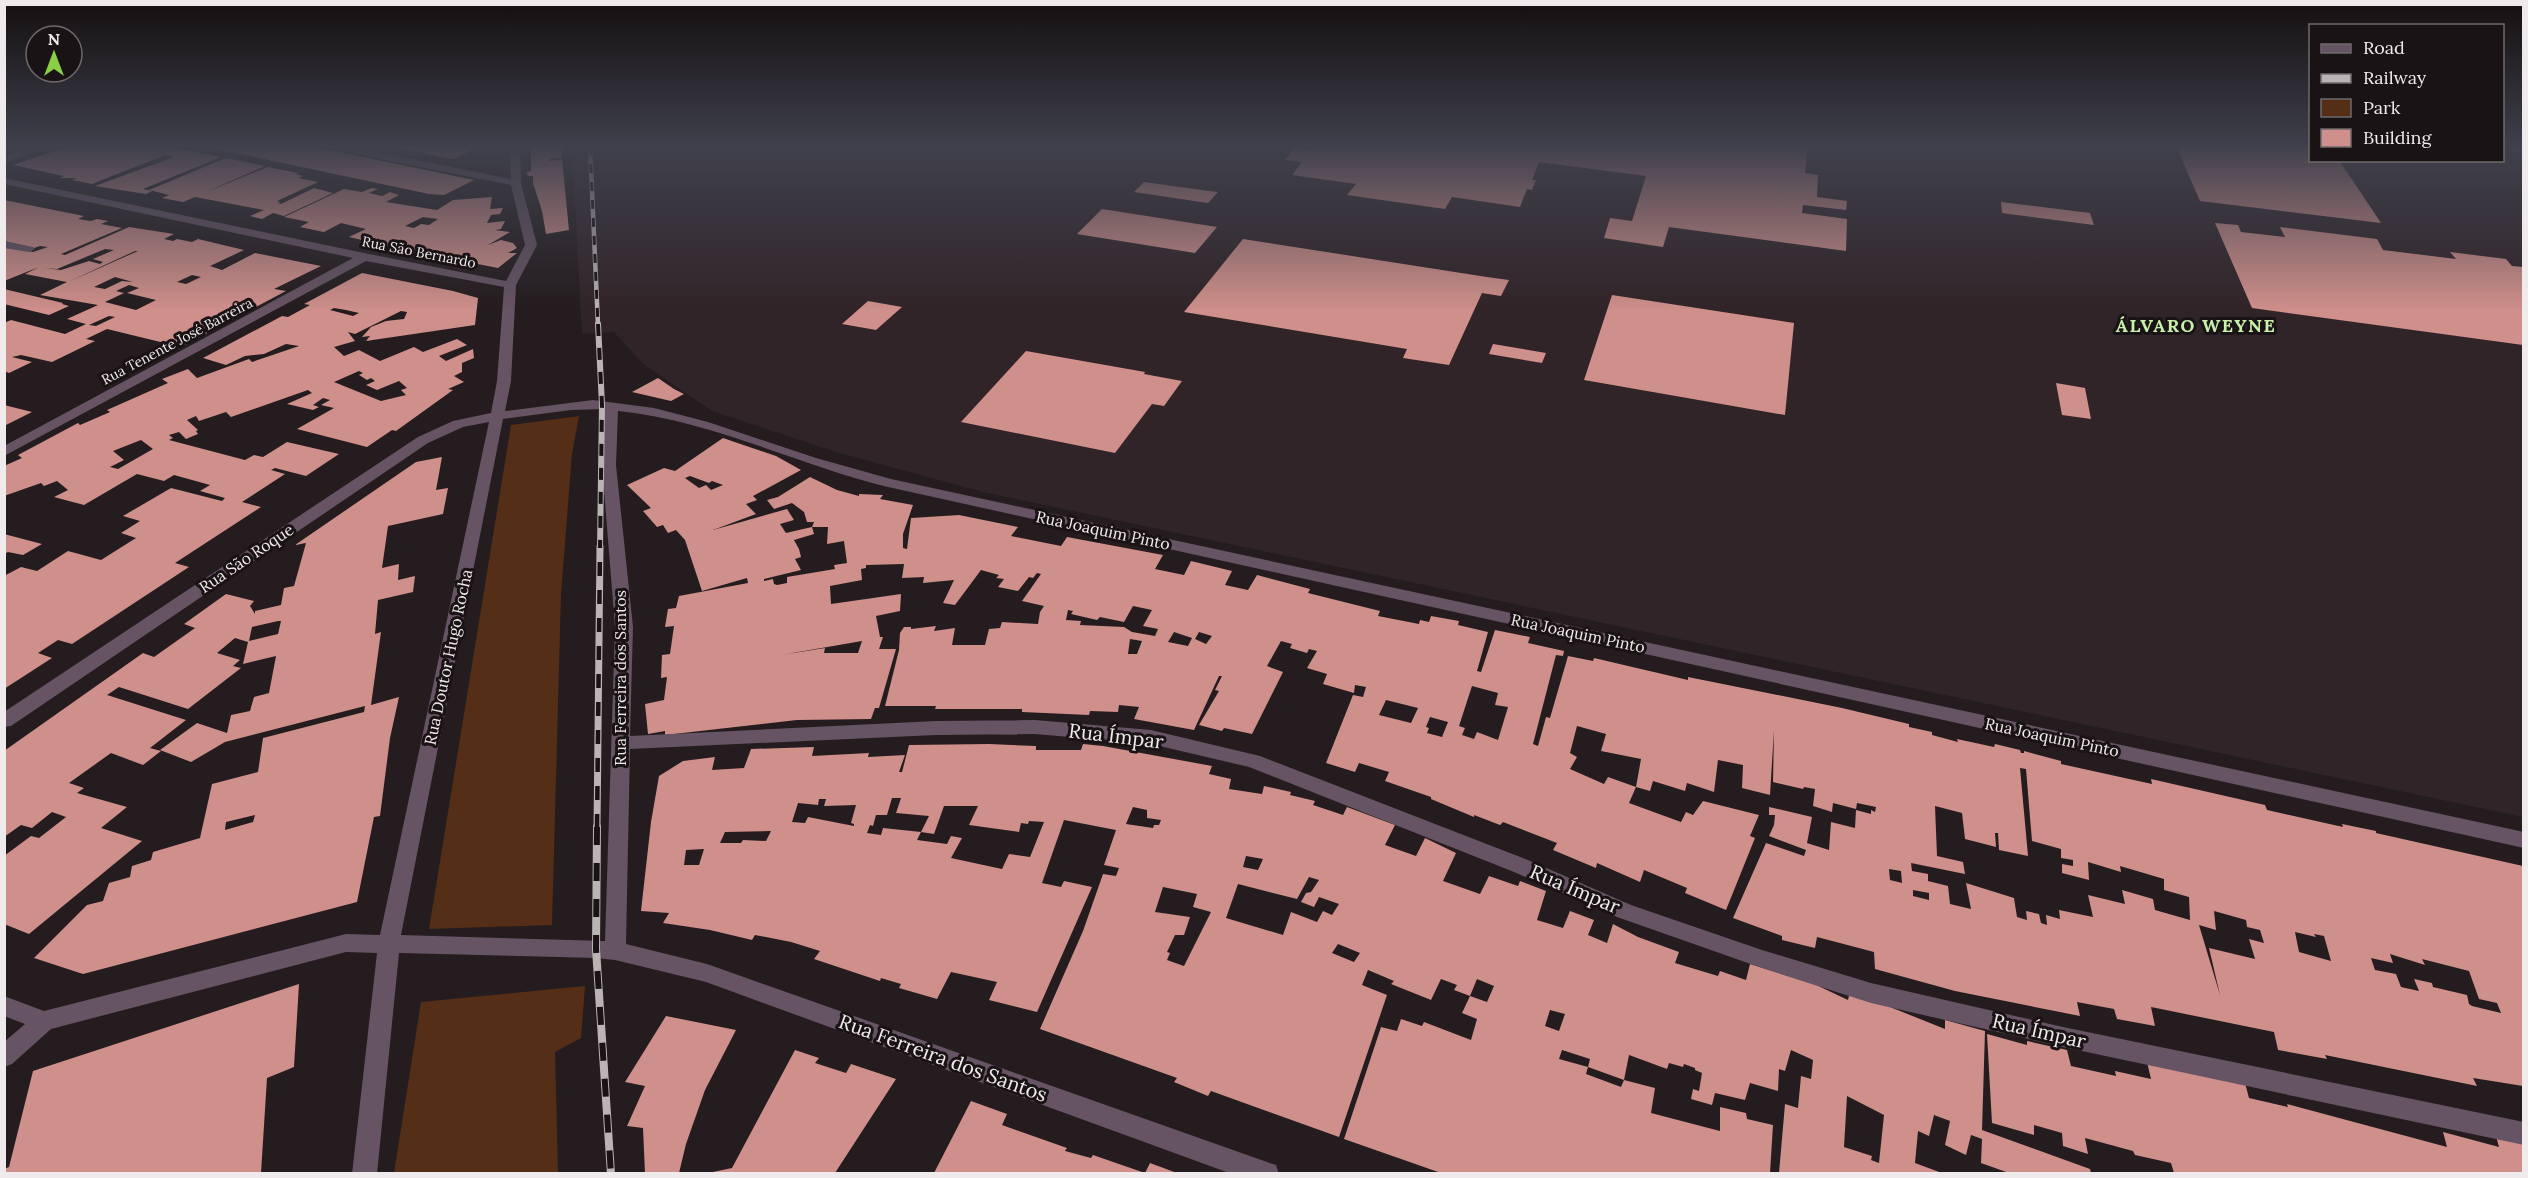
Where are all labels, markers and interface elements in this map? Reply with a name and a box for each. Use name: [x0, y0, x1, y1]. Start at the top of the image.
north arrow: [24, 24, 84, 84]
legend: [2309, 24, 2504, 162]
text: N: [48, 29, 60, 49]
text: Road: [2363, 36, 2405, 59]
text: Railway: [2363, 66, 2427, 89]
text: Park: [2363, 96, 2401, 119]
text: Building: [2363, 126, 2433, 149]
street label: Rua São Bernardo: [360, 232, 478, 272]
street label: Rua Tenente José Barreira: [98, 293, 256, 389]
district label: ÁLVARO WEYNE: [2116, 314, 2276, 337]
street label: Rua Joaquim Pinto: [1034, 506, 1172, 554]
street label: Rua São Roque: [195, 519, 297, 597]
street label: Rua Doutor Hugo Rocha: [420, 567, 476, 747]
street label: Rua Ferreira dos Santos: [610, 590, 630, 766]
street label: Rua Joaquim Pinto: [1509, 609, 1647, 657]
street label: Rua Joaquim Pinto: [1983, 713, 2121, 761]
street label: Rua Ímpar: [1067, 717, 1165, 754]
street label: Rua Ímpar: [1526, 858, 1624, 919]
street label: Rua Ferreira dos Santos: [836, 1008, 1051, 1107]
street label: Rua Ímpar: [1990, 1008, 2089, 1054]

